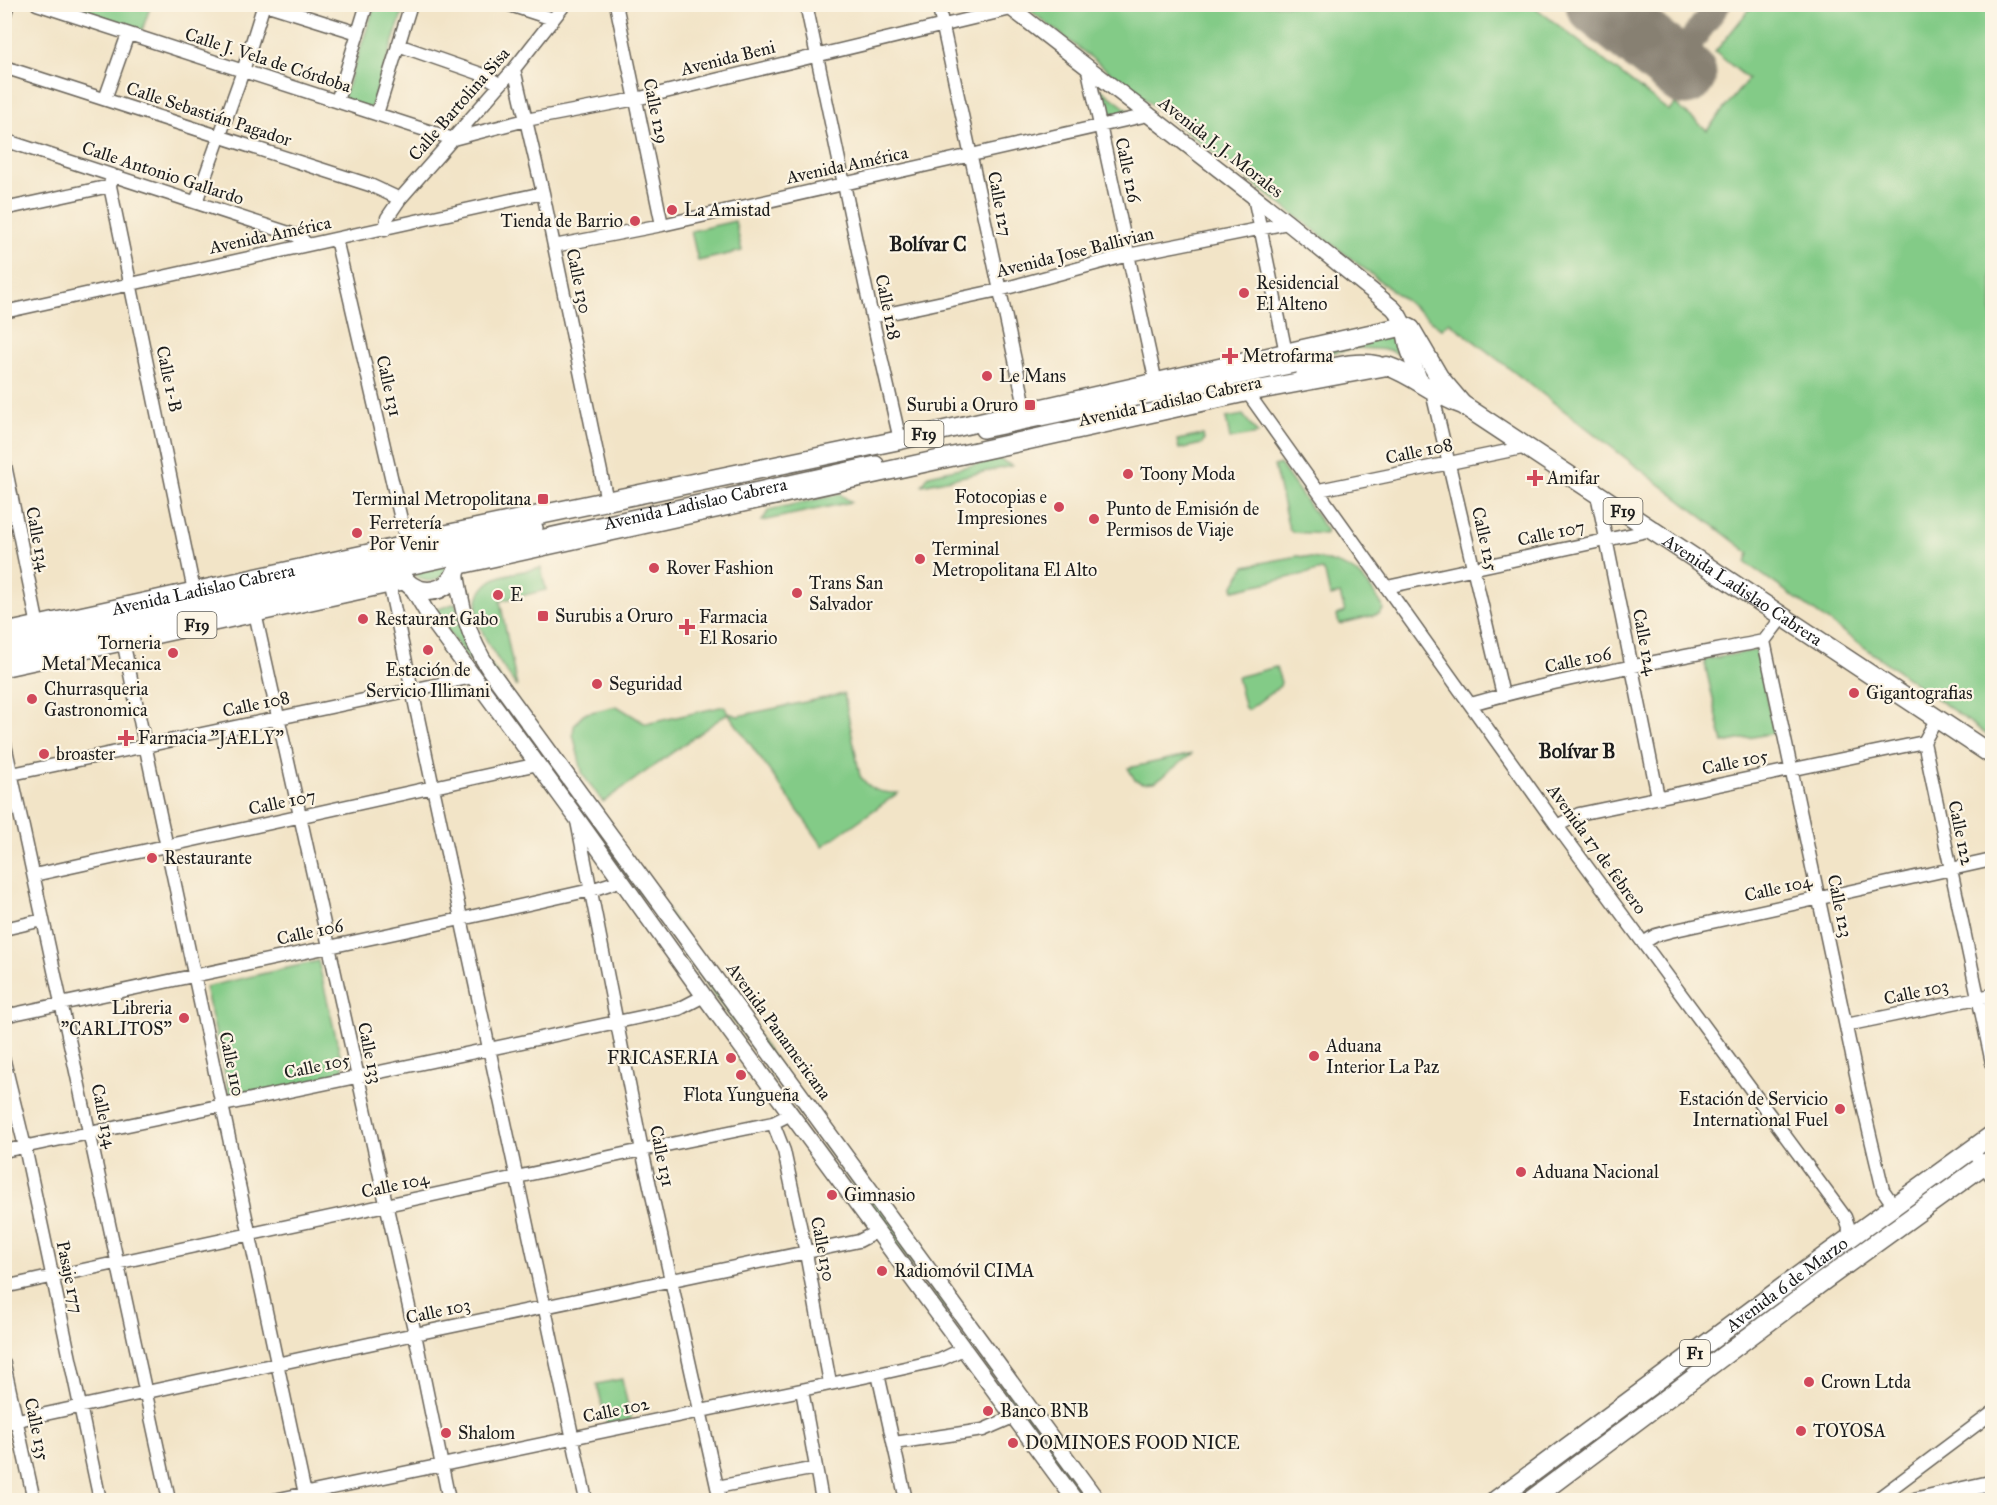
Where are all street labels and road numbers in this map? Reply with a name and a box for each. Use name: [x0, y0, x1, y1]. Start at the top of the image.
street label: Calle J. Vela de Córdoba: [182, 23, 354, 98]
street label: Avenida Beni: [678, 36, 778, 81]
street label: Calle Bartolina Sisa: [404, 42, 515, 165]
street label: Calle 129: [638, 76, 674, 146]
street label: Calle Sebastián Pagador: [123, 77, 295, 152]
street label: Avenida J. J. Morales: [1153, 91, 1288, 203]
street label: Calle 126: [1110, 135, 1146, 205]
street label: Calle Antonio Gallardo: [79, 136, 247, 210]
street label: Avenida América: [783, 141, 910, 189]
street label: Calle 127: [983, 169, 1017, 239]
street label: Avenida América: [206, 211, 333, 259]
street label: Avenida Jose Ballivian: [993, 222, 1156, 283]
street label: Calle 130: [561, 247, 597, 315]
street label: Calle 128: [870, 272, 906, 342]
street label: Calle 1-B: [151, 344, 187, 414]
street label: Calle 131: [371, 353, 407, 419]
street label: Avenida Ladislao Cabrera: [1076, 371, 1264, 431]
road number: F19: [904, 421, 944, 447]
street label: Calle 108: [1383, 433, 1455, 469]
street label: Avenida Ladislao Cabrera: [601, 473, 789, 535]
road number: F19: [1604, 498, 1642, 524]
street label: Calle 134: [21, 505, 55, 574]
street label: Calle 125: [1467, 505, 1503, 574]
street label: Calle 107: [1515, 515, 1587, 551]
street label: Avenida Ladislao Cabrera: [1658, 529, 1827, 651]
street label: Avenida Ladislao Cabrera: [109, 559, 297, 620]
street label: Calle 124: [1628, 607, 1662, 678]
road number: F19: [178, 612, 216, 638]
street label: Calle 106: [1543, 642, 1614, 678]
street label: Calle 108: [220, 686, 292, 722]
street label: Calle 105: [1700, 744, 1771, 780]
street label: Avenida 17 de febrero: [1542, 779, 1652, 918]
street label: Calle 107: [246, 784, 318, 820]
street label: Calle 122: [1943, 799, 1979, 868]
street label: Calle 104: [1742, 869, 1815, 906]
street label: Calle 123: [1823, 872, 1857, 940]
street label: Calle 106: [275, 914, 346, 950]
street label: Avenida Panamericana: [721, 957, 836, 1104]
street label: Calle 103: [1882, 974, 1950, 1010]
street label: Calle 133: [353, 1020, 387, 1086]
street label: Calle 110: [214, 1030, 250, 1098]
street label: Calle 105: [282, 1048, 353, 1084]
street label: Calle 134: [86, 1082, 122, 1151]
street label: Calle 131: [645, 1123, 679, 1189]
street label: Calle 104: [359, 1167, 432, 1203]
street label: Calle 130: [806, 1215, 840, 1283]
street label: Avenida 6 de Marzo: [1721, 1232, 1852, 1337]
street label: Pasaje 177: [52, 1239, 88, 1315]
street label: Calle 103: [404, 1293, 472, 1329]
road number: F1: [1680, 1340, 1710, 1366]
street label: Calle 102: [581, 1392, 651, 1428]
street label: Calle 135: [20, 1396, 55, 1463]

